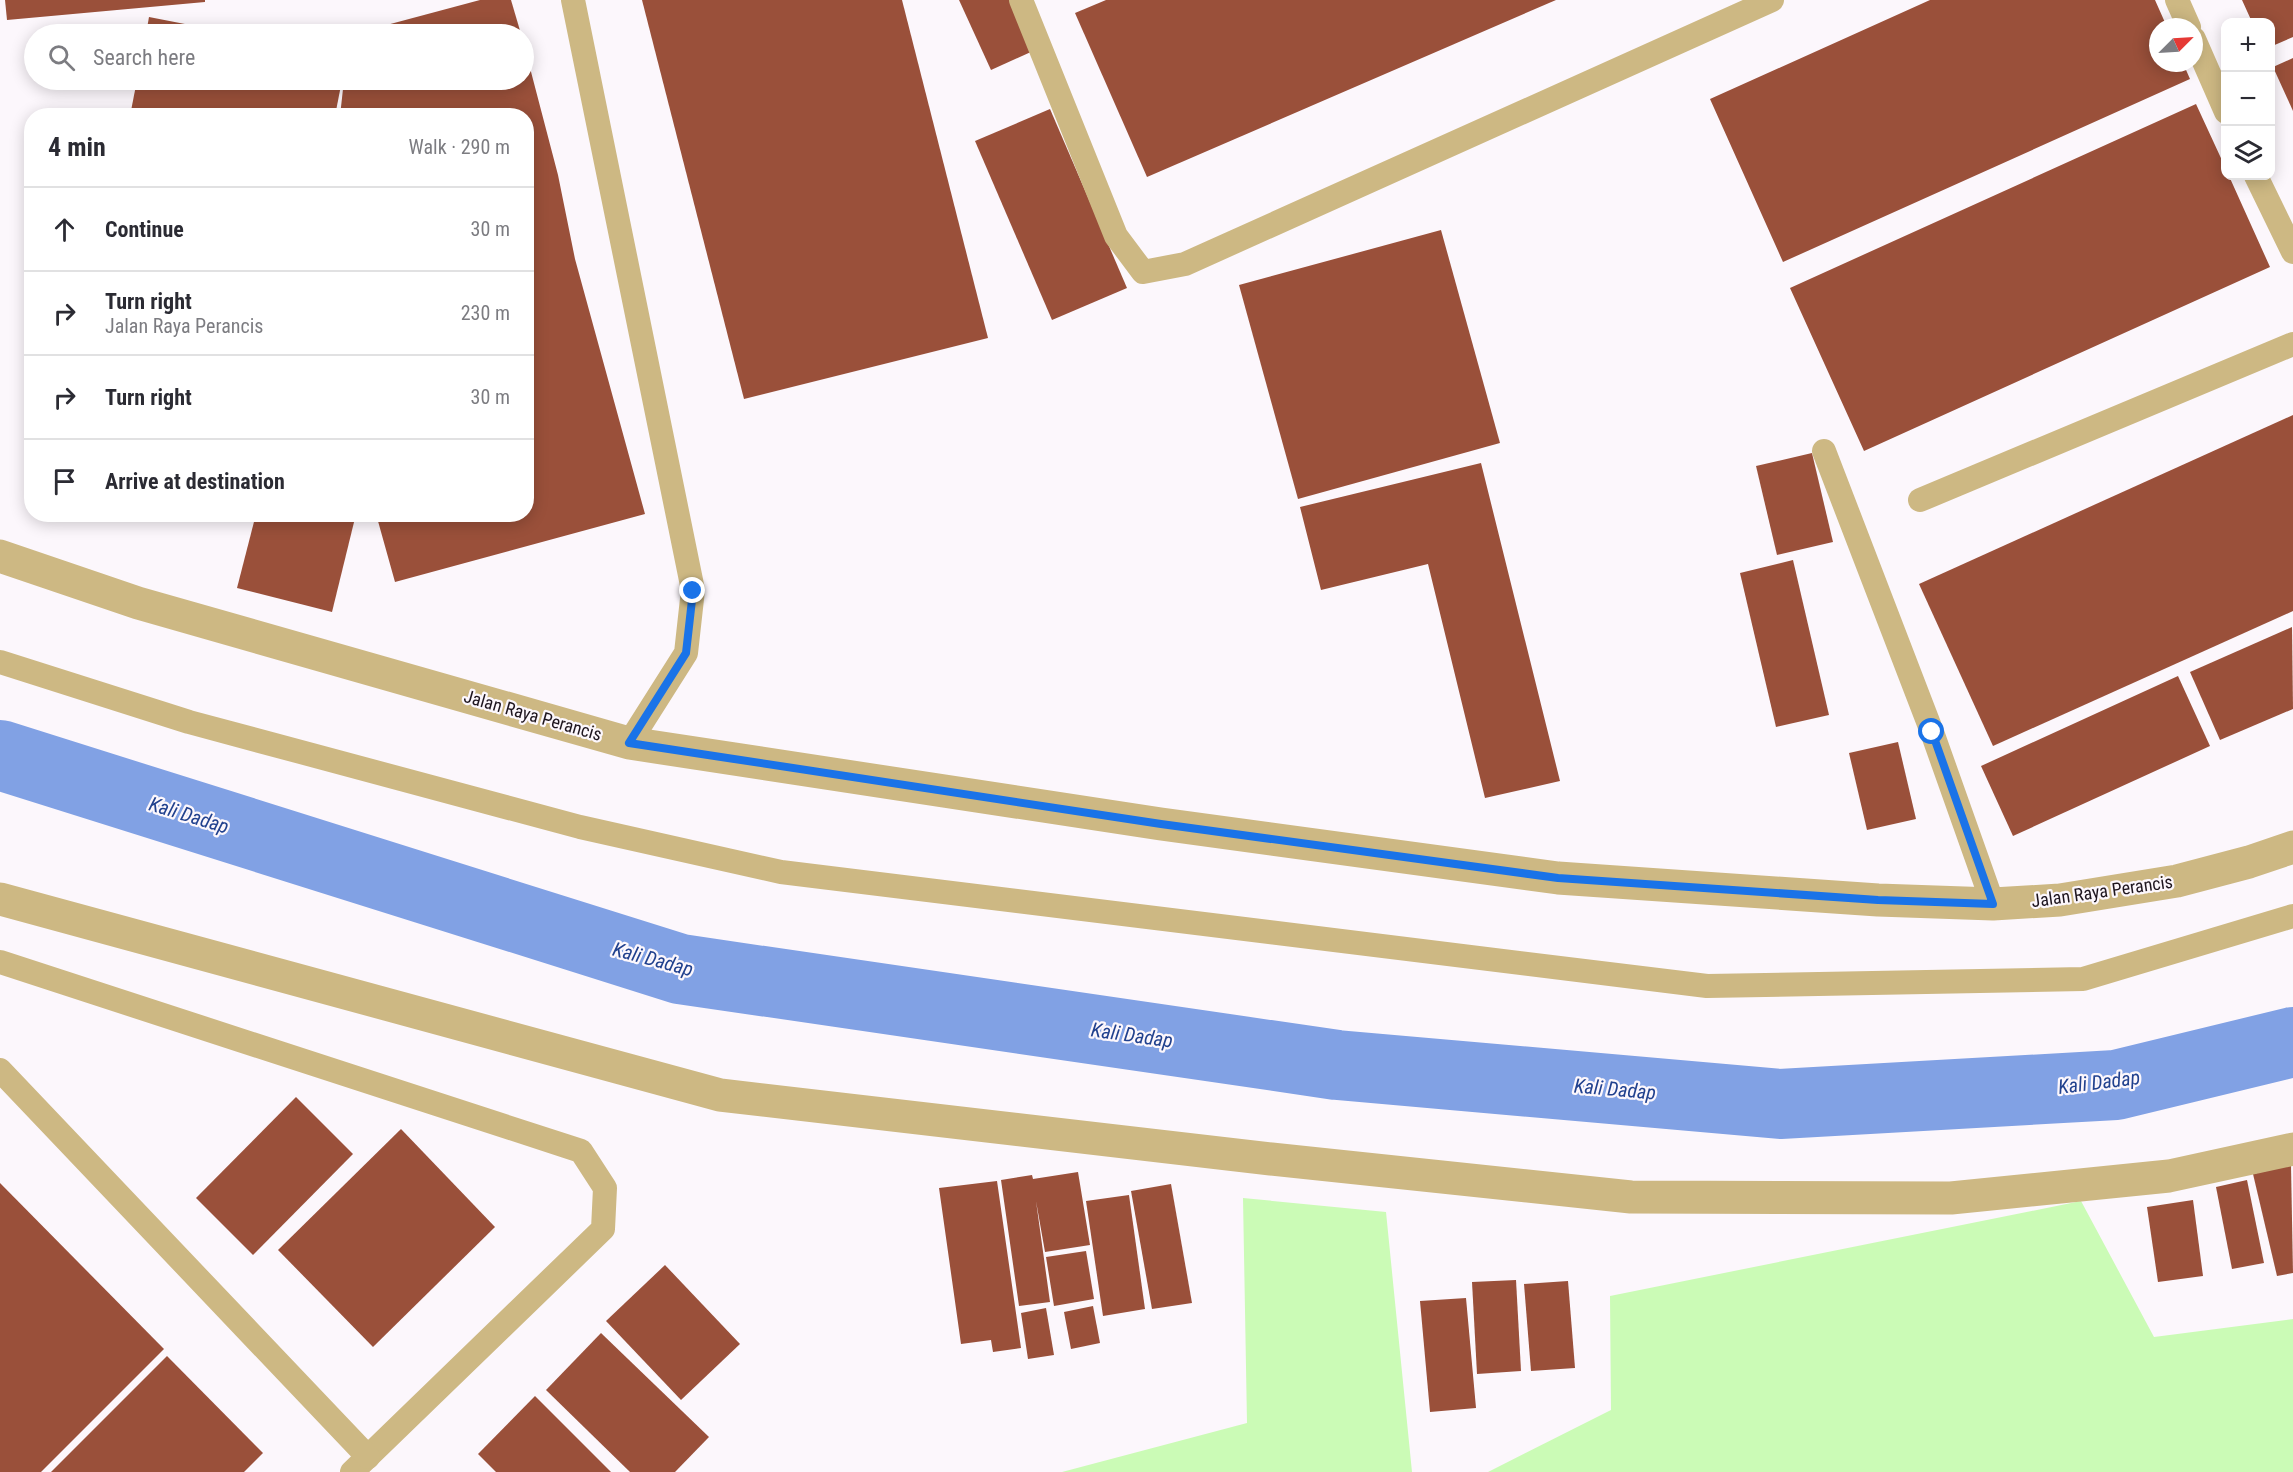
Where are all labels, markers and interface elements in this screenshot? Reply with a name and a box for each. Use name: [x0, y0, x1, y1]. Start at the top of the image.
north arrow: [2149, 18, 2203, 72]
map controls: [2221, 18, 2275, 180]
button: +: [2221, 18, 2275, 72]
search box: [24, 24, 534, 90]
icon: search: [45, 41, 78, 74]
text: Search here: [93, 45, 195, 70]
button: −: [2221, 72, 2275, 126]
button: layers: [2221, 126, 2275, 180]
text: 4 min: [48, 132, 106, 162]
text: Walk · 290 m: [409, 135, 510, 159]
icon: ahead: [48, 213, 81, 246]
text: Continue: [105, 217, 184, 242]
text: 30 m: [471, 217, 510, 241]
text: Turn right: [105, 289, 192, 314]
icon: right: [48, 297, 81, 330]
text: 230 m: [461, 301, 510, 325]
text: Jalan Raya Perancis: [105, 314, 263, 338]
icon: right: [48, 381, 81, 414]
text: Turn right: [105, 385, 192, 410]
text: 30 m: [471, 385, 510, 409]
icon: arrive: [48, 465, 81, 498]
text: Arrive at destination: [105, 469, 285, 494]
route end: [679, 577, 705, 603]
street label: Jalan Raya Perancis: [462, 685, 604, 745]
route start: [1918, 718, 1944, 744]
water label: Kali Dadap: [146, 792, 232, 838]
street label: Jalan Raya Perancis: [2030, 871, 2174, 911]
water label: Kali Dadap: [610, 937, 696, 981]
water label: Kali Dadap: [1090, 1017, 1174, 1053]
water label: Kali Dadap: [2057, 1065, 2141, 1099]
water label: Kali Dadap: [1573, 1073, 1657, 1105]

